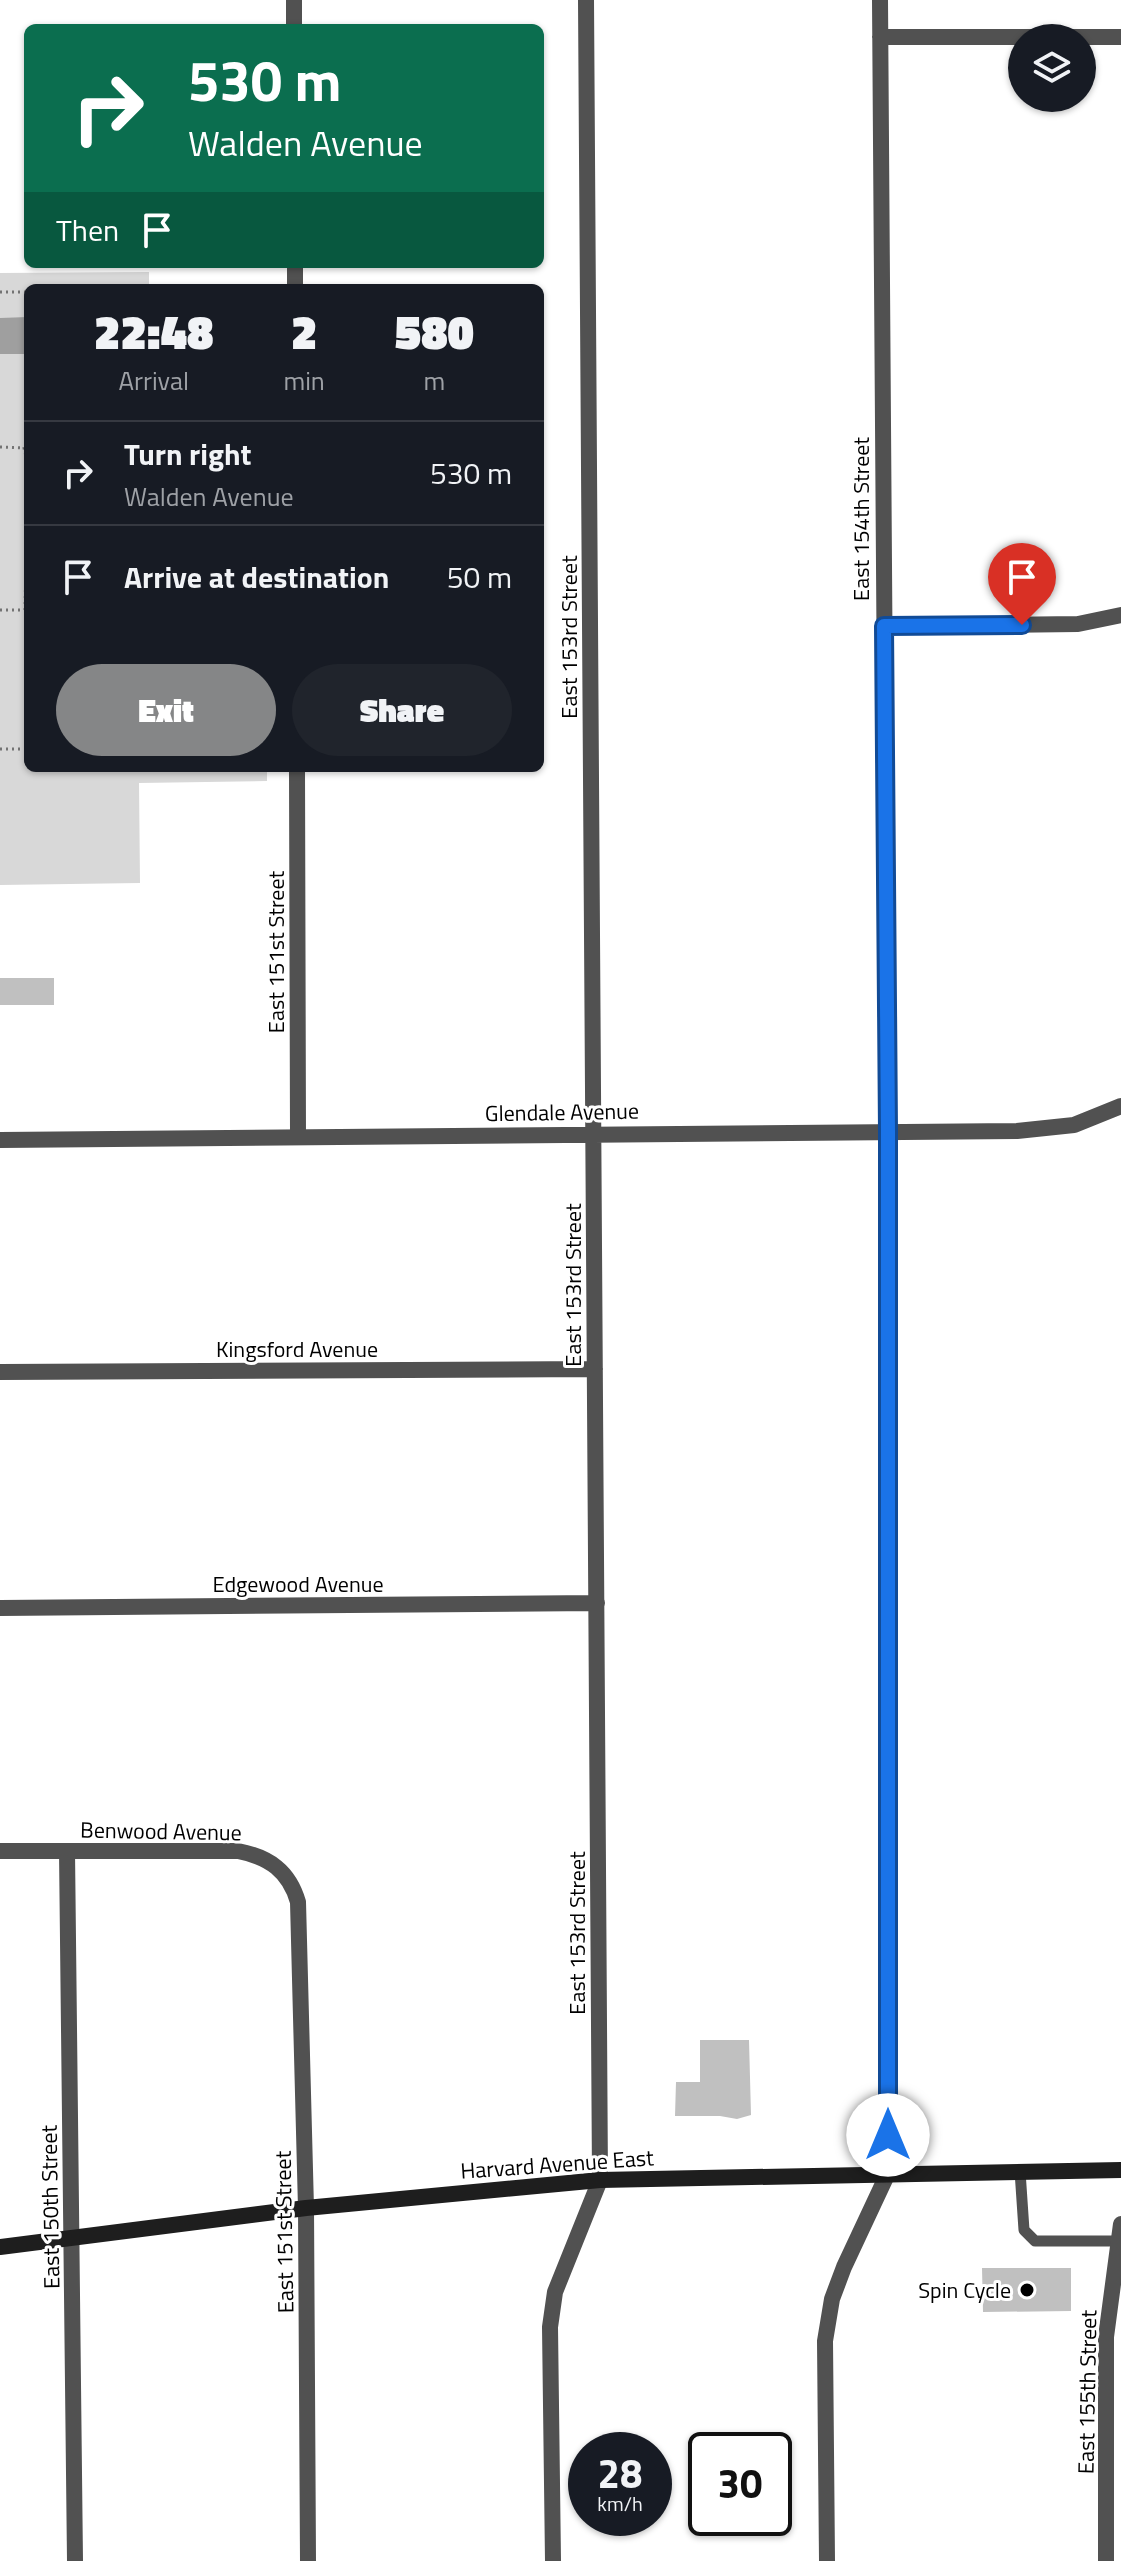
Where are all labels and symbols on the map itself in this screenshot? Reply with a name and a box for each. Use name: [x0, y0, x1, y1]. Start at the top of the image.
street label: East 154th Street: [844, 437, 878, 601]
pin: [988, 543, 1056, 625]
street label: East 153rd Street: [552, 555, 586, 719]
street label: East 151st Street: [259, 871, 293, 1033]
street label: Glendale Avenue: [485, 1094, 639, 1130]
street label: East 153rd Street: [556, 1203, 590, 1367]
street label: Kingsford Avenue: [216, 1332, 378, 1366]
street label: Edgewood Avenue: [212, 1567, 384, 1601]
street label: Benwood Avenue: [80, 1813, 242, 1849]
street label: East 153rd Street: [560, 1851, 594, 2015]
position arrow: [846, 2093, 930, 2177]
street label: East 150th Street: [32, 2124, 68, 2289]
street label: Harvard Avenue East: [459, 2140, 655, 2188]
street label: East 151st Street: [266, 2150, 302, 2314]
place label: Spin Cycle: [918, 2273, 1011, 2307]
marker: Spin Cycle: [1018, 2281, 1036, 2299]
street label: East 155th Street: [1069, 2309, 1105, 2474]
speed limit sign: 30: [688, 2432, 792, 2536]

